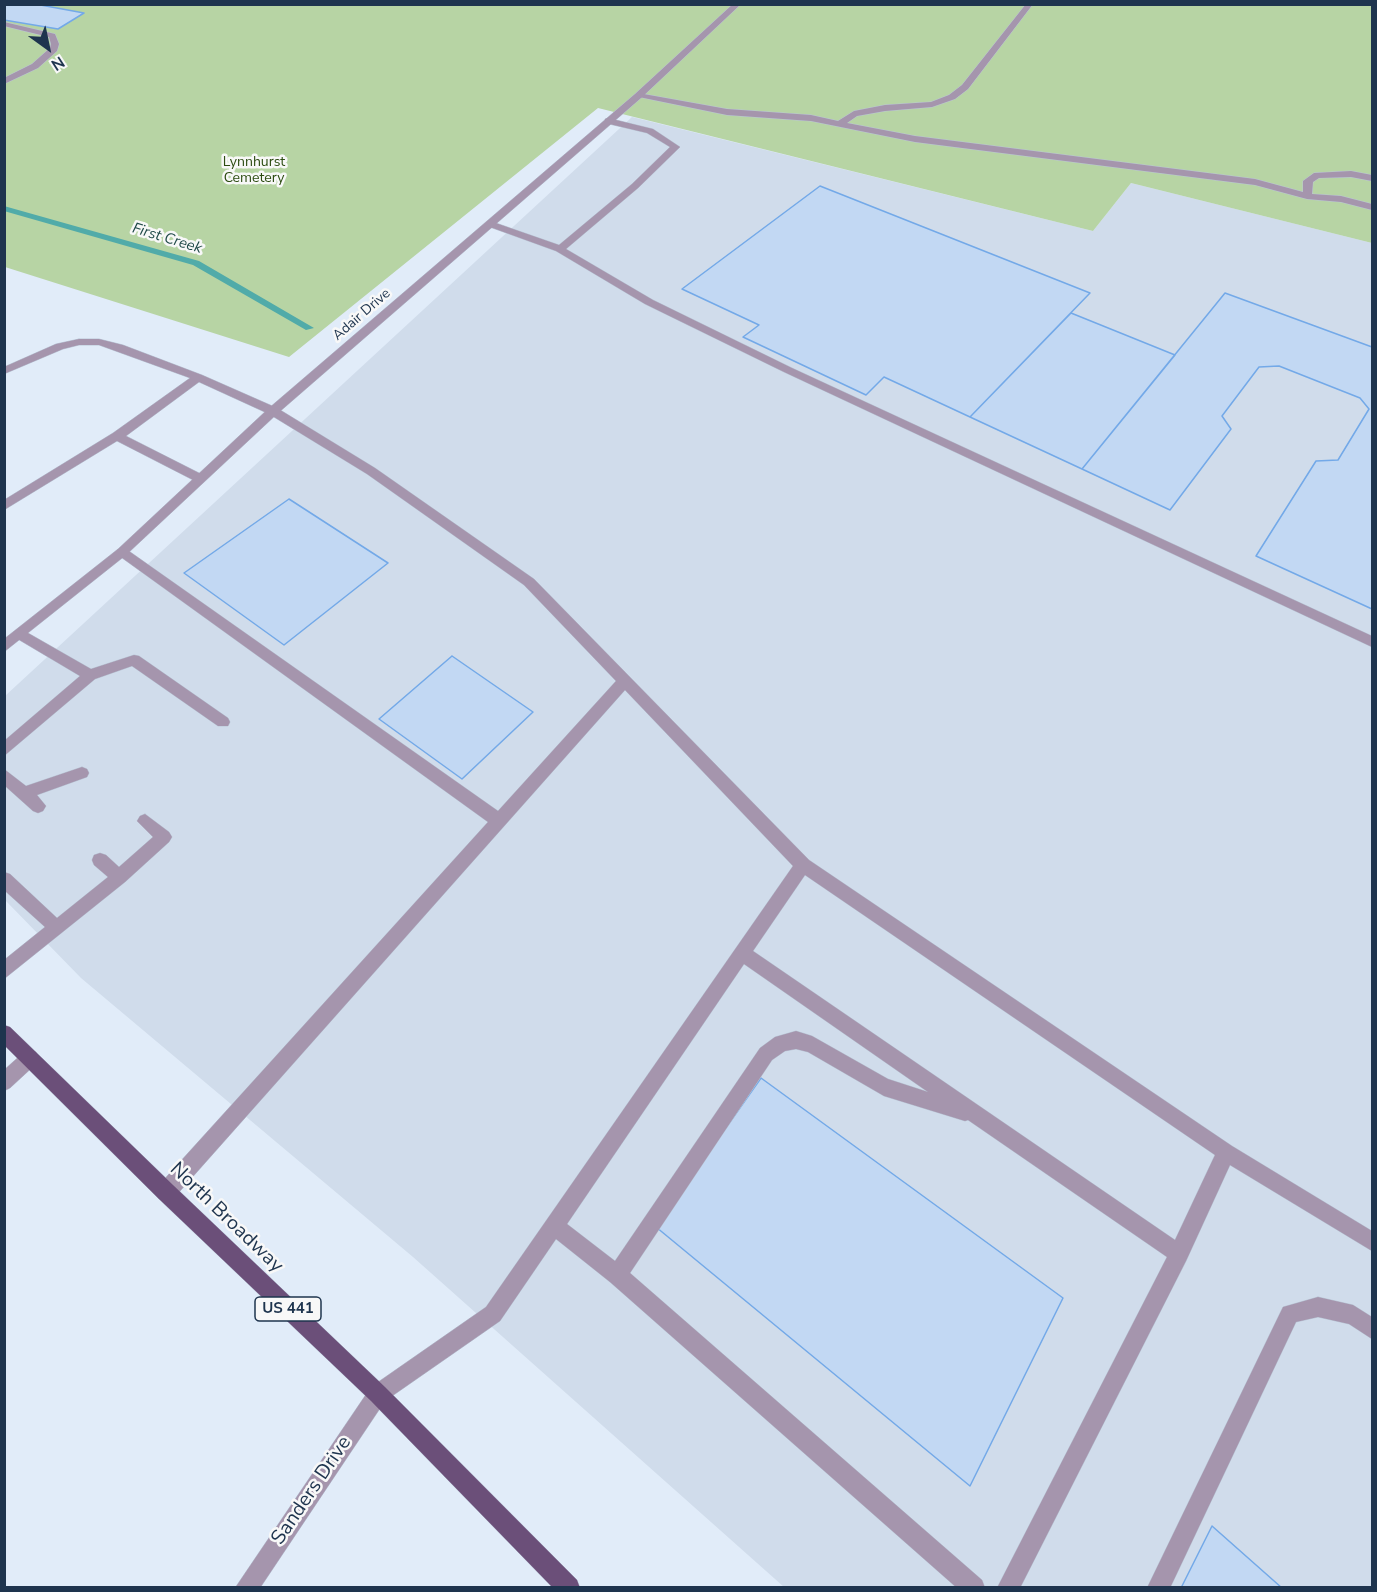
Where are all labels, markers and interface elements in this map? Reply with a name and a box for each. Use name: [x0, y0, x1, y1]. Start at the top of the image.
north arrow: [18, 18, 78, 78]
text: N: [47, 51, 69, 76]
park label: Lynnhurst Cemetery: [223, 155, 285, 188]
water label: First Creek: [130, 220, 204, 258]
street label: Adair Drive: [330, 285, 394, 345]
street label: North Broadway: [164, 1158, 288, 1278]
road number: US 441: [255, 1297, 321, 1321]
street label: Sanders Drive: [267, 1432, 357, 1550]

